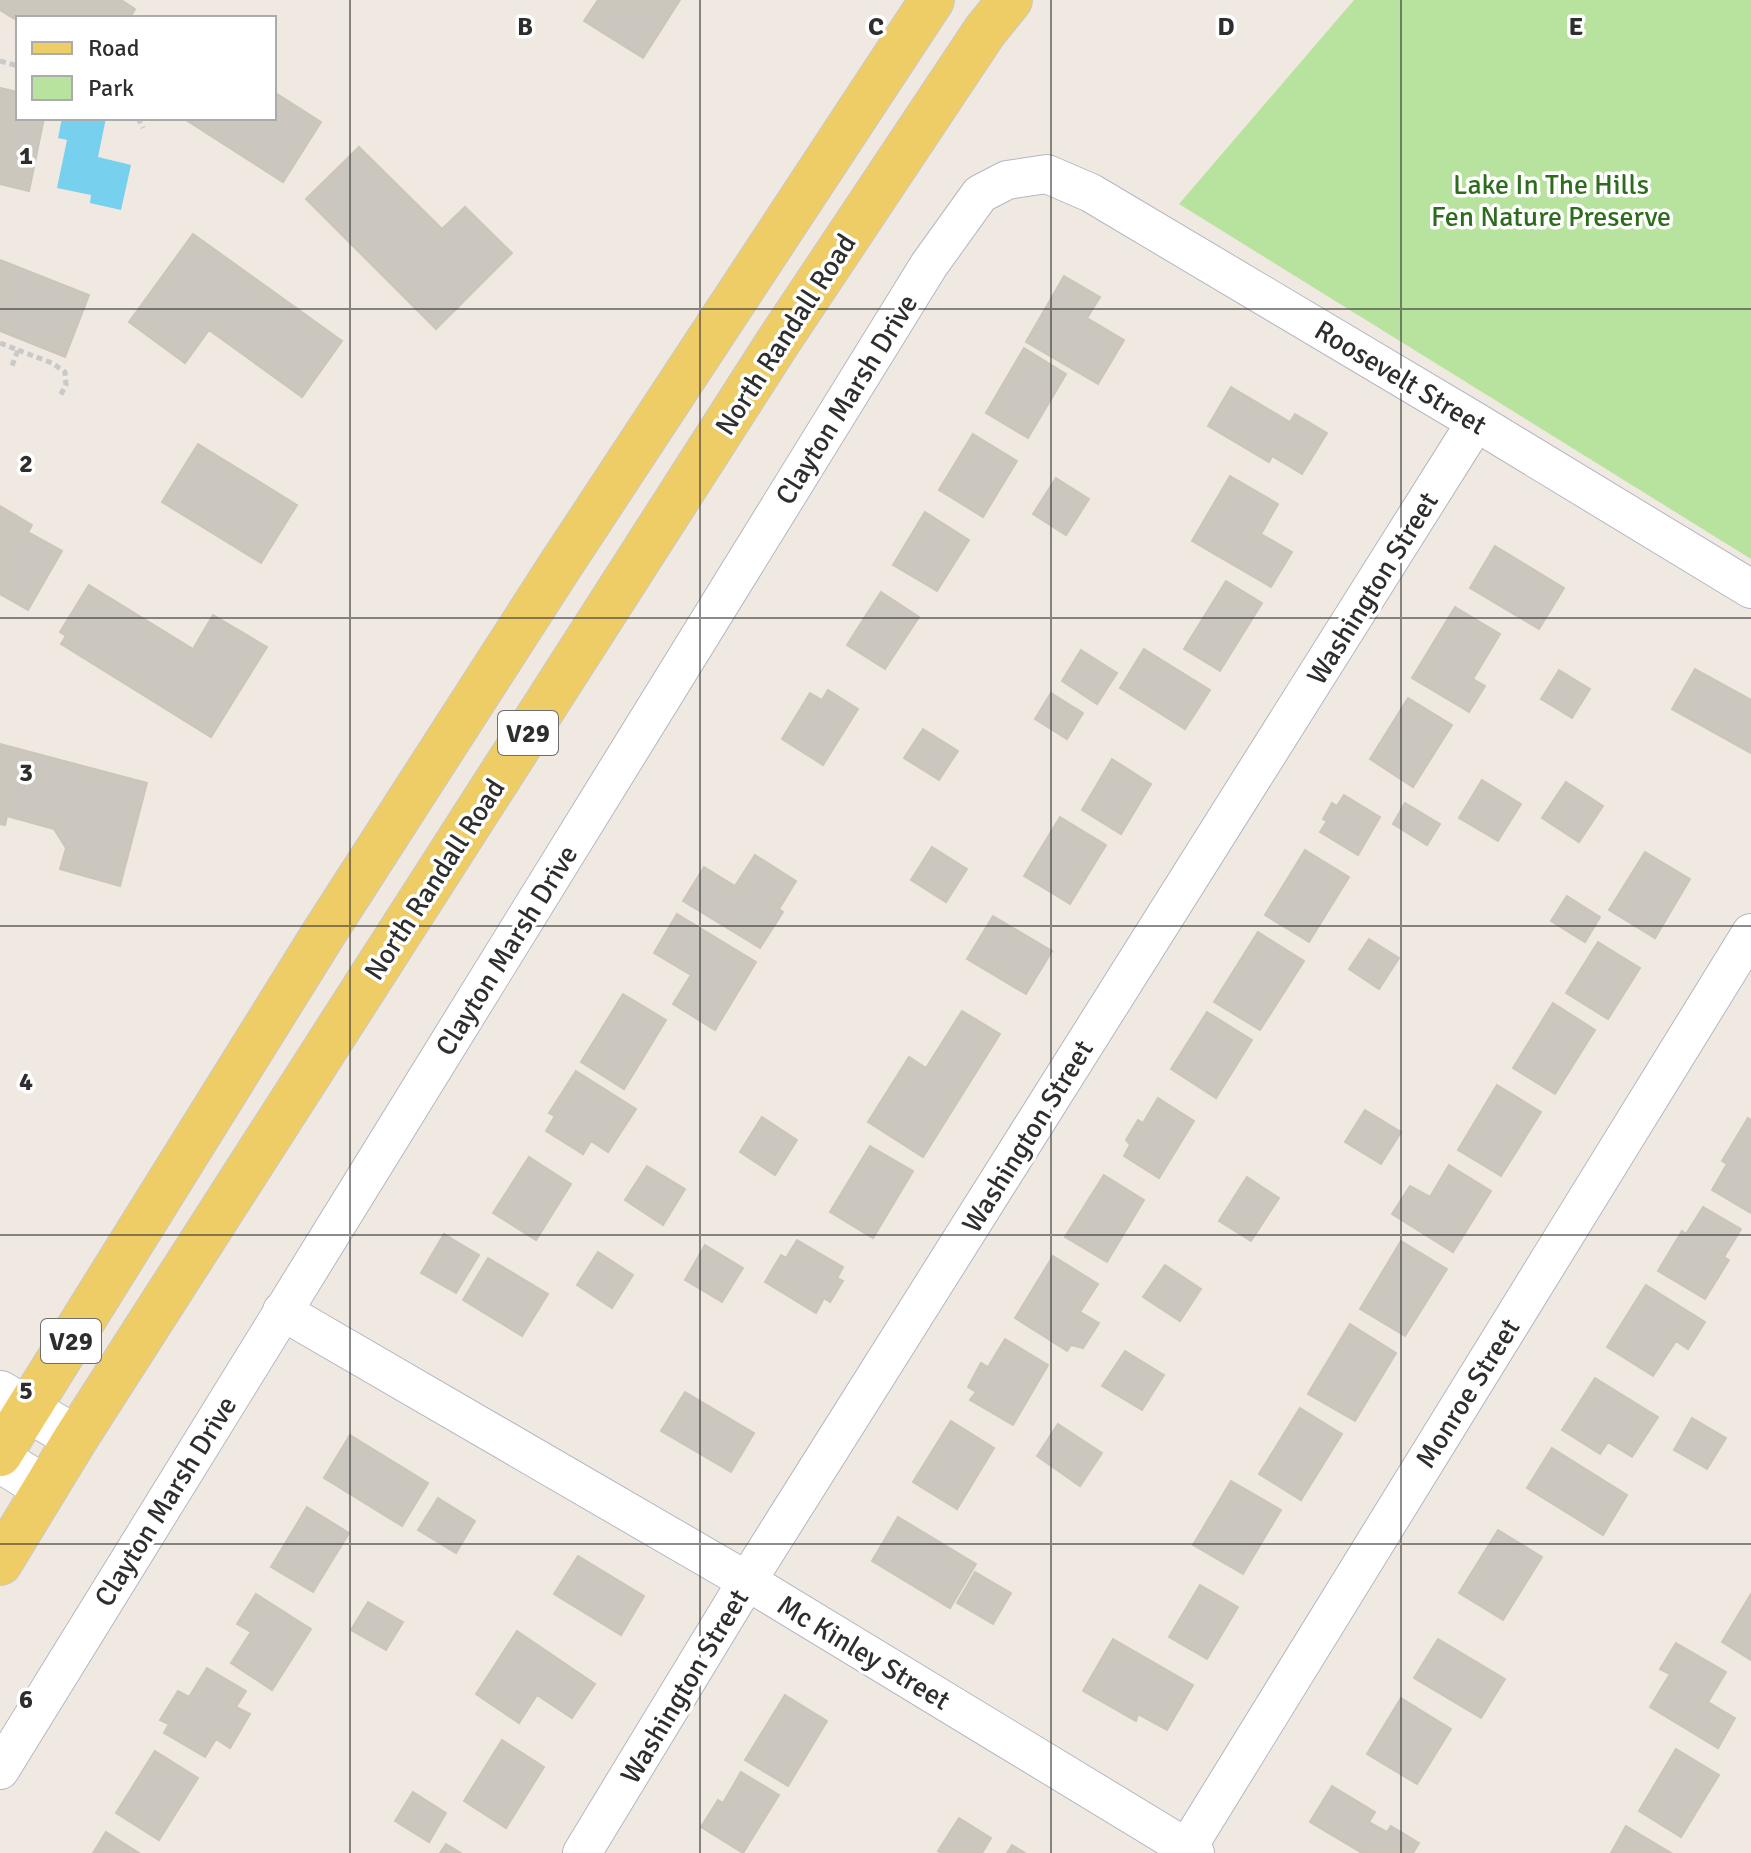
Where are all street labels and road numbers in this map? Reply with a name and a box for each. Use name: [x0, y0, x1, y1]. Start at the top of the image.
street label: North Randall Road: [708, 228, 864, 442]
street label: Clayton Marsh Drive: [768, 288, 925, 511]
street label: Roosevelt Street: [1308, 313, 1493, 443]
street label: Washington Street: [1300, 486, 1446, 691]
road number: V29: [498, 711, 558, 755]
street label: North Randall Road: [357, 773, 513, 987]
street label: Clayton Marsh Drive: [428, 839, 585, 1062]
street label: Washington Street: [955, 1034, 1101, 1239]
street label: Monroe Street: [1408, 1312, 1527, 1475]
road number: V29: [41, 1319, 101, 1363]
street label: Clayton Marsh Drive: [87, 1390, 244, 1613]
street label: Washington Street: [613, 1583, 756, 1790]
street label: Mc Kinley Street: [771, 1588, 956, 1718]

